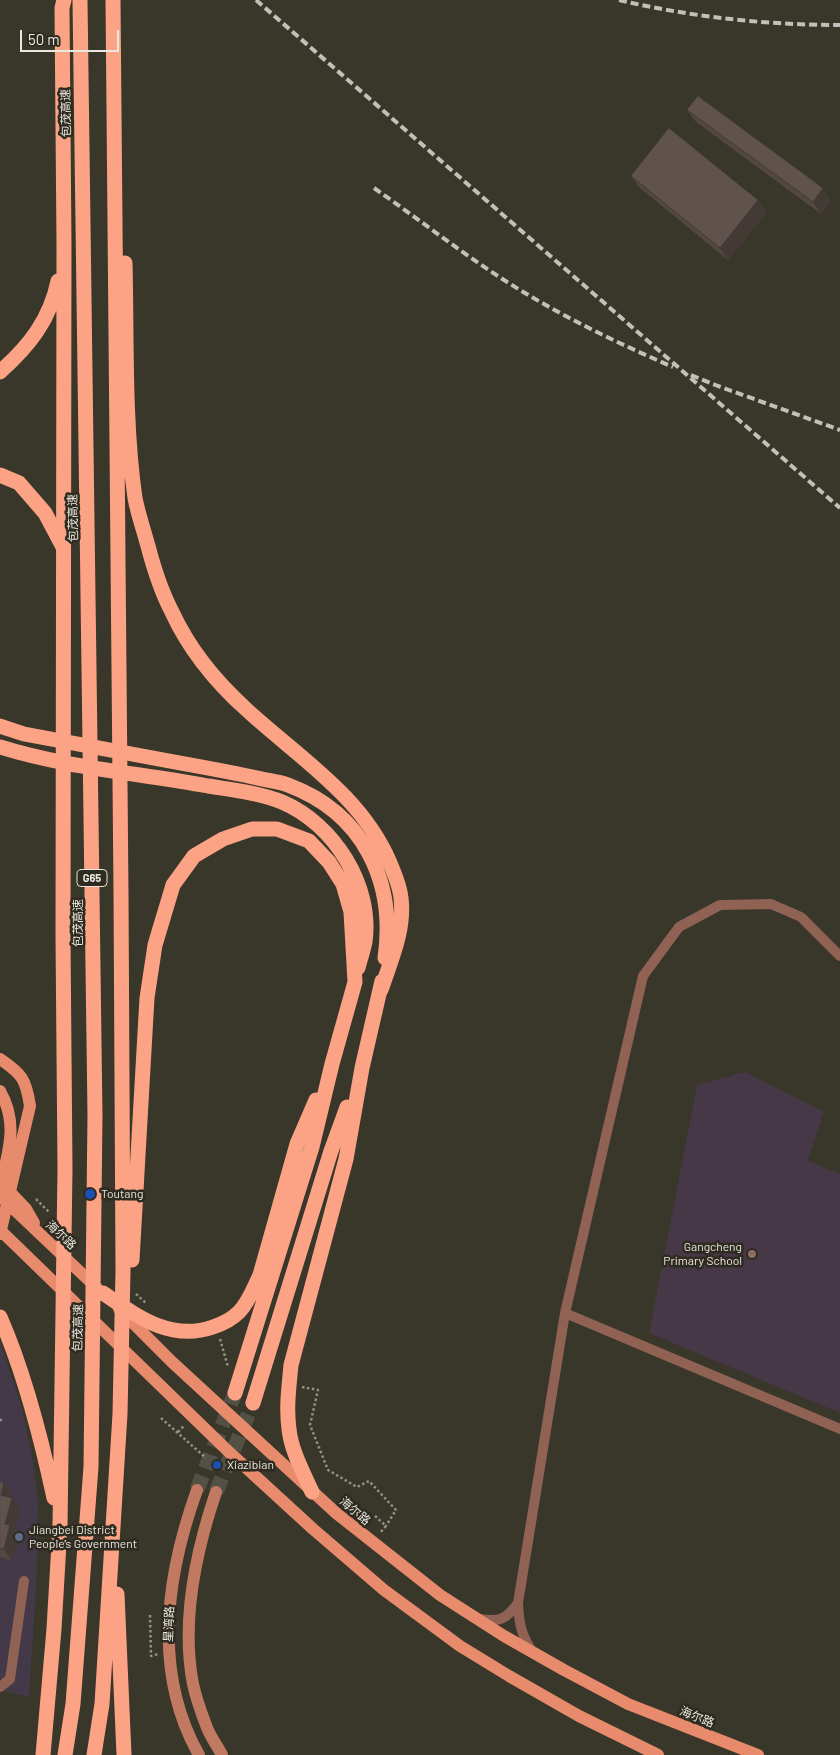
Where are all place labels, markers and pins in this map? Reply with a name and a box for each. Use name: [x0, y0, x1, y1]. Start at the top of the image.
marker: Toutang: [83, 1187, 97, 1201]
place label: Toutang: [101, 1187, 143, 1201]
place label: Gangcheng Primary School: [663, 1240, 742, 1268]
marker: Gangcheng Primary School: [746, 1248, 758, 1260]
place label: Xiazibian: [227, 1458, 274, 1472]
marker: Xiazibian: [211, 1459, 223, 1471]
place label: Jiangbei District People’s Government: [29, 1523, 137, 1551]
marker: Jiangbei District People’s Government: [13, 1531, 25, 1543]

